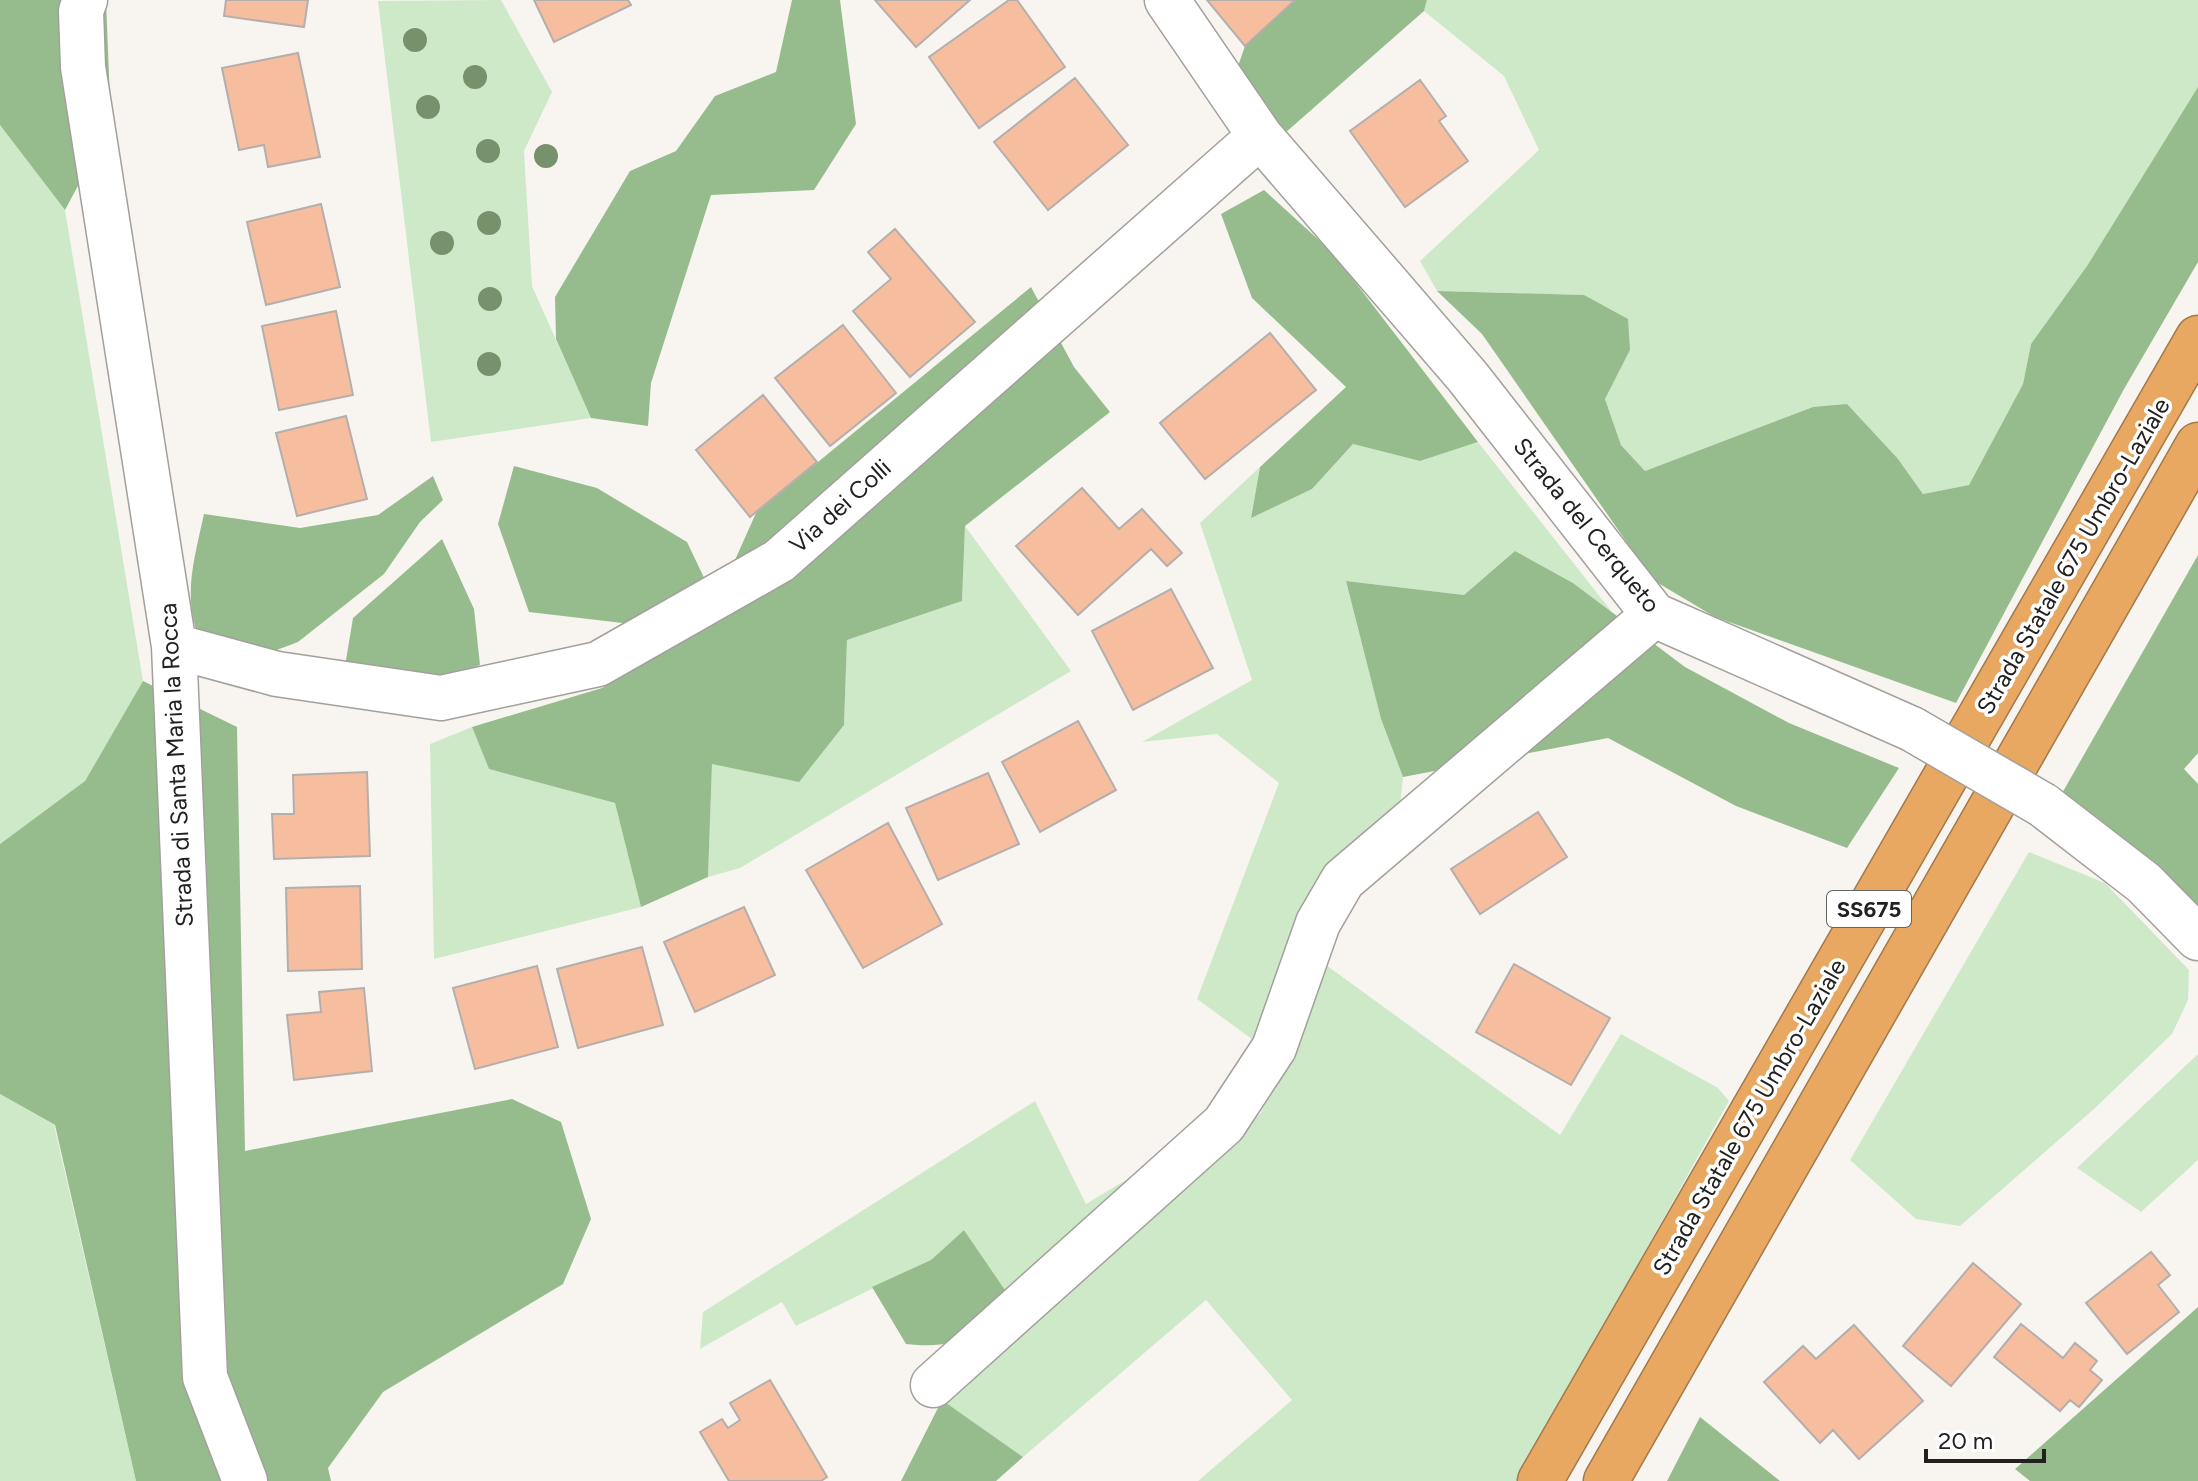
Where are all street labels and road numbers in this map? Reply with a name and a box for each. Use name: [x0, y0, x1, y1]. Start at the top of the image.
street label: Strada Statale 675 Umbro-Laziale: [1970, 393, 2176, 719]
street label: Strada del Cerqueto: [1508, 432, 1666, 618]
street label: Via dei Colli: [783, 453, 897, 559]
street label: Strada di Santa Maria la Rocca: [153, 602, 199, 928]
road number: SS675: [1827, 891, 1911, 927]
street label: Strada Statale 675 Umbro-Laziale: [1646, 954, 1852, 1280]

